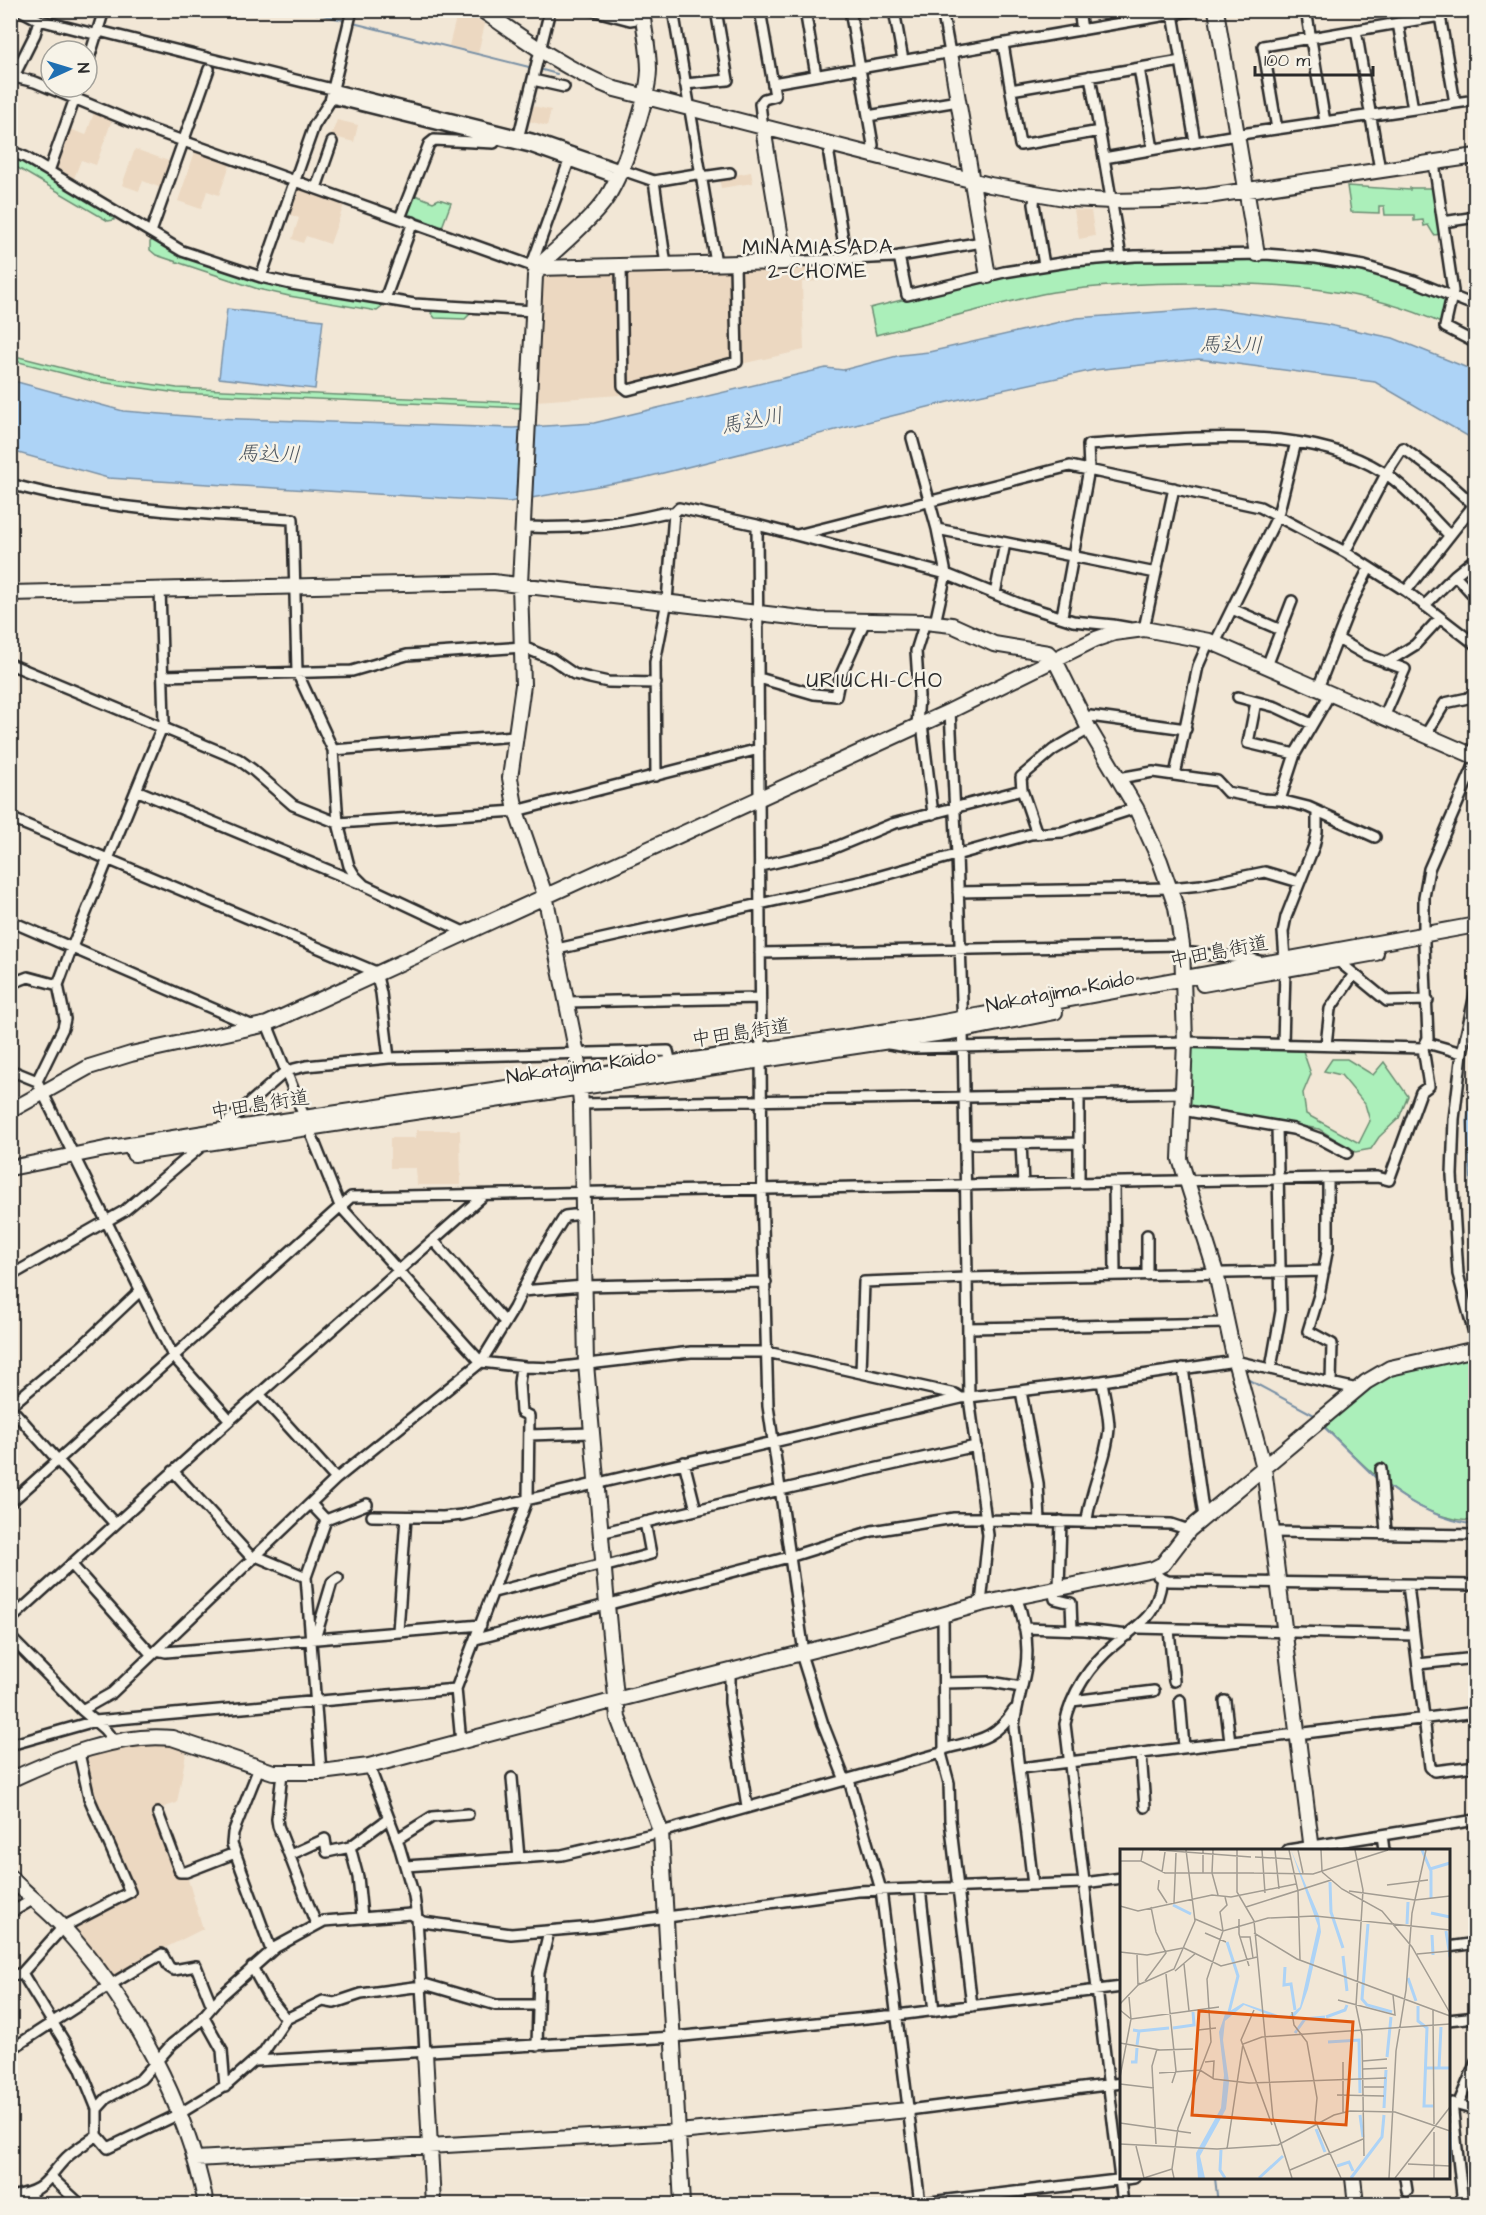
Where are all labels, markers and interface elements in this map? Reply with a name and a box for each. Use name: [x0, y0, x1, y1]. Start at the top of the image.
north arrow: [39, 39, 99, 99]
scale bar: [1255, 39, 1374, 77]
text: 100 m: [1264, 48, 1310, 73]
text: N: [72, 62, 94, 74]
district label: MINAMIASADA 2-CHOME: [742, 233, 894, 286]
water label: 馬込川: [1199, 330, 1263, 360]
water label: 馬込川: [718, 401, 786, 441]
water label: 馬込川: [237, 438, 301, 470]
district label: URIUCHI-CHO: [806, 666, 944, 695]
street label: 中田島街道: [1167, 929, 1271, 975]
street label: Nakatajima Kaido: [983, 964, 1137, 1020]
street label: 中田島街道: [690, 1012, 792, 1054]
street label: Nakatajima Kaido: [504, 1043, 658, 1091]
street label: 中田島街道: [208, 1083, 312, 1127]
inset map: [1120, 1849, 1450, 2179]

